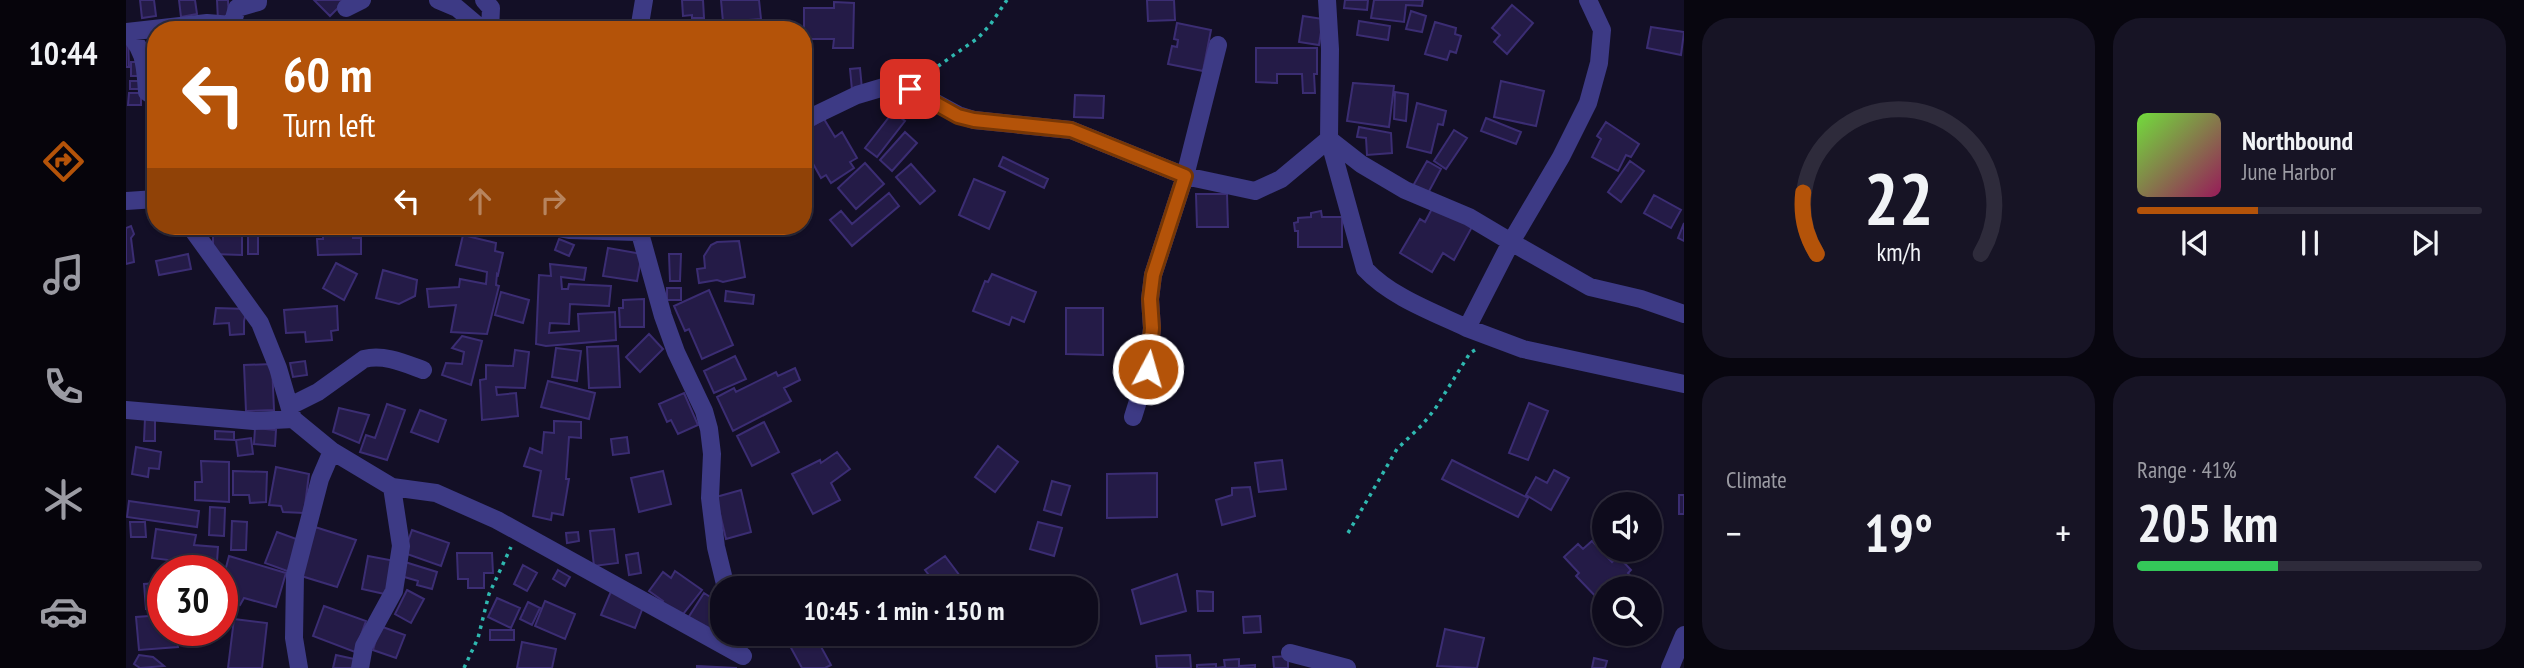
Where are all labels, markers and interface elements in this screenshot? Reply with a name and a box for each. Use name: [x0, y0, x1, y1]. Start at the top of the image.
text: 10:44: [28, 32, 98, 74]
text: 60 m: [283, 42, 372, 106]
icon: left: [168, 49, 259, 140]
pin: [880, 59, 940, 119]
icon: arrive: [891, 70, 929, 108]
text: Turn left: [283, 104, 375, 146]
text: Northbound: [2242, 124, 2353, 157]
icon: directions: [39, 137, 88, 186]
text: 22: [1864, 150, 1933, 244]
text: June Harbor: [2242, 157, 2336, 186]
icon: left: [388, 182, 426, 220]
icon: ahead: [461, 182, 499, 220]
icon: right: [534, 182, 572, 220]
icon: previous: [2176, 224, 2214, 262]
icon: pause: [2291, 224, 2329, 262]
icon: next: [2406, 224, 2444, 262]
text: km/h: [1876, 236, 1921, 268]
icon: music: [39, 250, 88, 299]
position arrow: [1111, 332, 1185, 406]
icon: phone: [39, 362, 88, 411]
text: Range · 41%: [2137, 455, 2237, 484]
text: Climate: [1726, 465, 1787, 494]
icon: climate: [39, 475, 88, 524]
text: 205 km: [2137, 489, 2278, 556]
map controls: [1592, 492, 1662, 646]
button: sound: [1592, 492, 1662, 562]
text: 19°: [1864, 499, 1933, 566]
text: −: [1726, 508, 1742, 557]
text: +: [2055, 508, 2071, 557]
speed limit sign: 30: [147, 555, 238, 646]
button: search: [1592, 576, 1662, 646]
icon: car: [39, 587, 88, 636]
text: 10:45 · 1 min · 150 m: [804, 594, 1004, 627]

